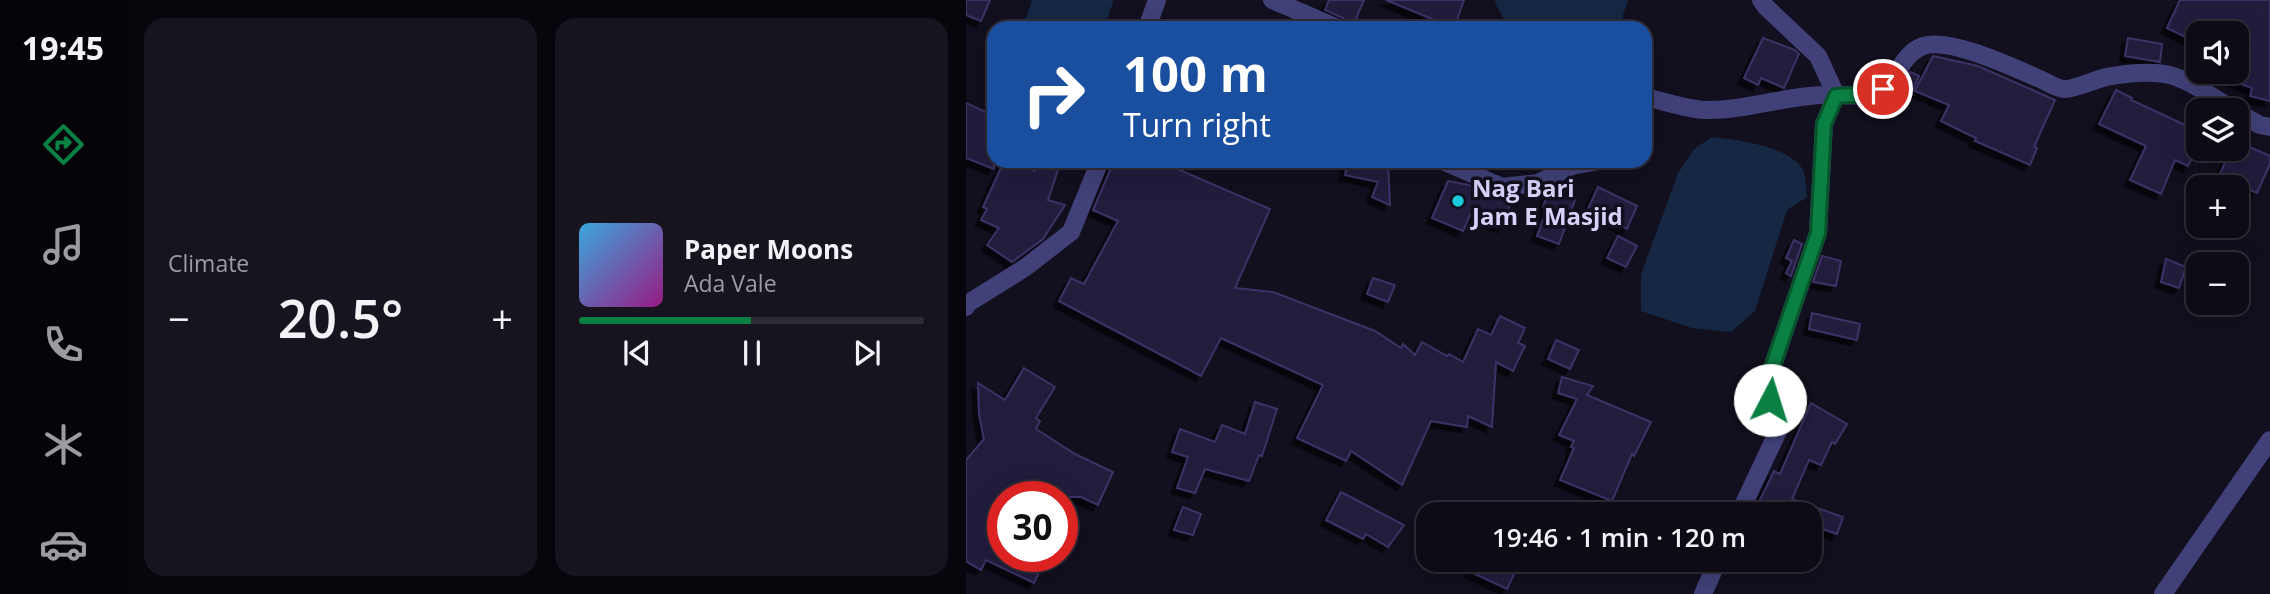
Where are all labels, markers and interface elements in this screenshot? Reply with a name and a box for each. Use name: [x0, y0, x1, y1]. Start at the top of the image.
map controls: [2186, 21, 2249, 315]
button: sound: [2186, 21, 2249, 84]
text: 19:45: [22, 26, 104, 69]
text: 100 m: [1123, 40, 1268, 106]
icon: right: [1008, 49, 1099, 140]
pin: [1853, 59, 1913, 119]
icon: arrive: [1864, 70, 1902, 108]
button: layers: [2186, 98, 2249, 161]
text: Turn right: [1123, 103, 1271, 146]
icon: directions: [39, 120, 88, 169]
place label: Nag Bari Jam E Masjid: [1470, 171, 1623, 232]
button: +: [2186, 175, 2249, 238]
marker: Nag Bari Jam E Masjid: [1450, 193, 1466, 209]
icon: music: [39, 220, 88, 269]
text: Paper Moons: [684, 231, 853, 267]
text: Climate: [168, 247, 249, 279]
button: −: [2186, 252, 2249, 315]
text: Ada Vale: [684, 267, 777, 299]
text: 20.5°: [278, 282, 403, 353]
text: −: [168, 292, 190, 344]
text: +: [491, 292, 513, 344]
icon: phone: [39, 320, 88, 369]
icon: previous: [618, 334, 656, 372]
icon: pause: [733, 334, 771, 372]
icon: next: [848, 334, 886, 372]
position arrow: [1733, 363, 1807, 437]
icon: climate: [39, 420, 88, 469]
speed limit sign: 30: [987, 481, 1078, 572]
text: 19:46 · 1 min · 120 m: [1492, 519, 1746, 555]
icon: car: [39, 520, 88, 569]

